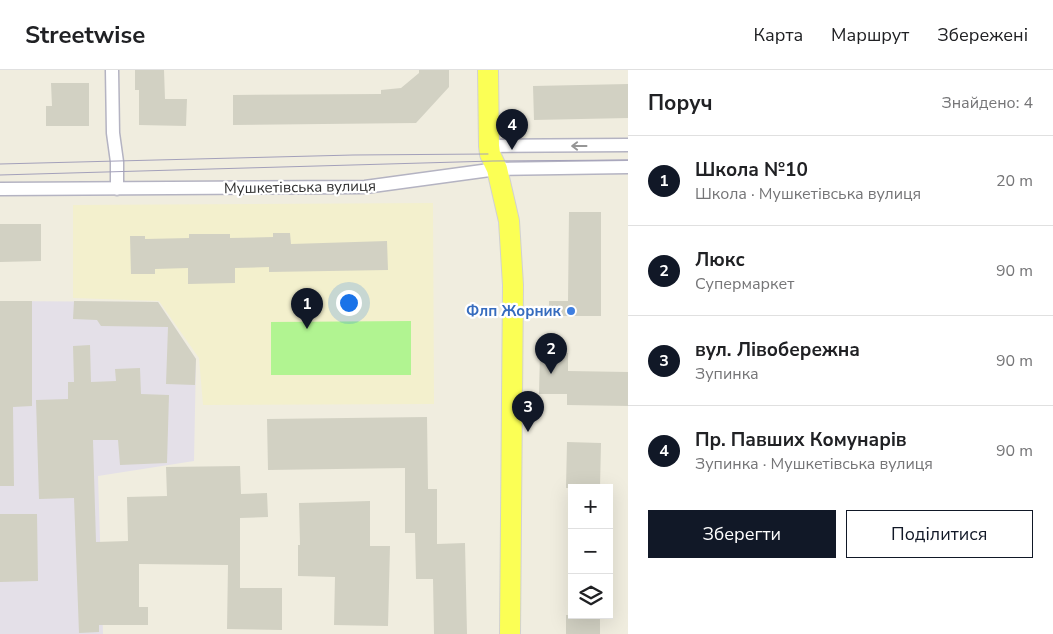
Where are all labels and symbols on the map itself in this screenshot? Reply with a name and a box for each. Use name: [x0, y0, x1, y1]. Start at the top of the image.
pin: 4: [496, 109, 528, 150]
one-way arrow: [572, 141, 588, 150]
street label: Мушкетівська вулиця: [224, 176, 376, 198]
pin: 1: [291, 288, 323, 329]
your location: [336, 290, 362, 316]
place label: Флп Жорник: [466, 301, 562, 321]
marker: Флп Жорник: [565, 305, 577, 317]
pin: 2: [535, 333, 567, 374]
pin: 3: [512, 391, 544, 432]

